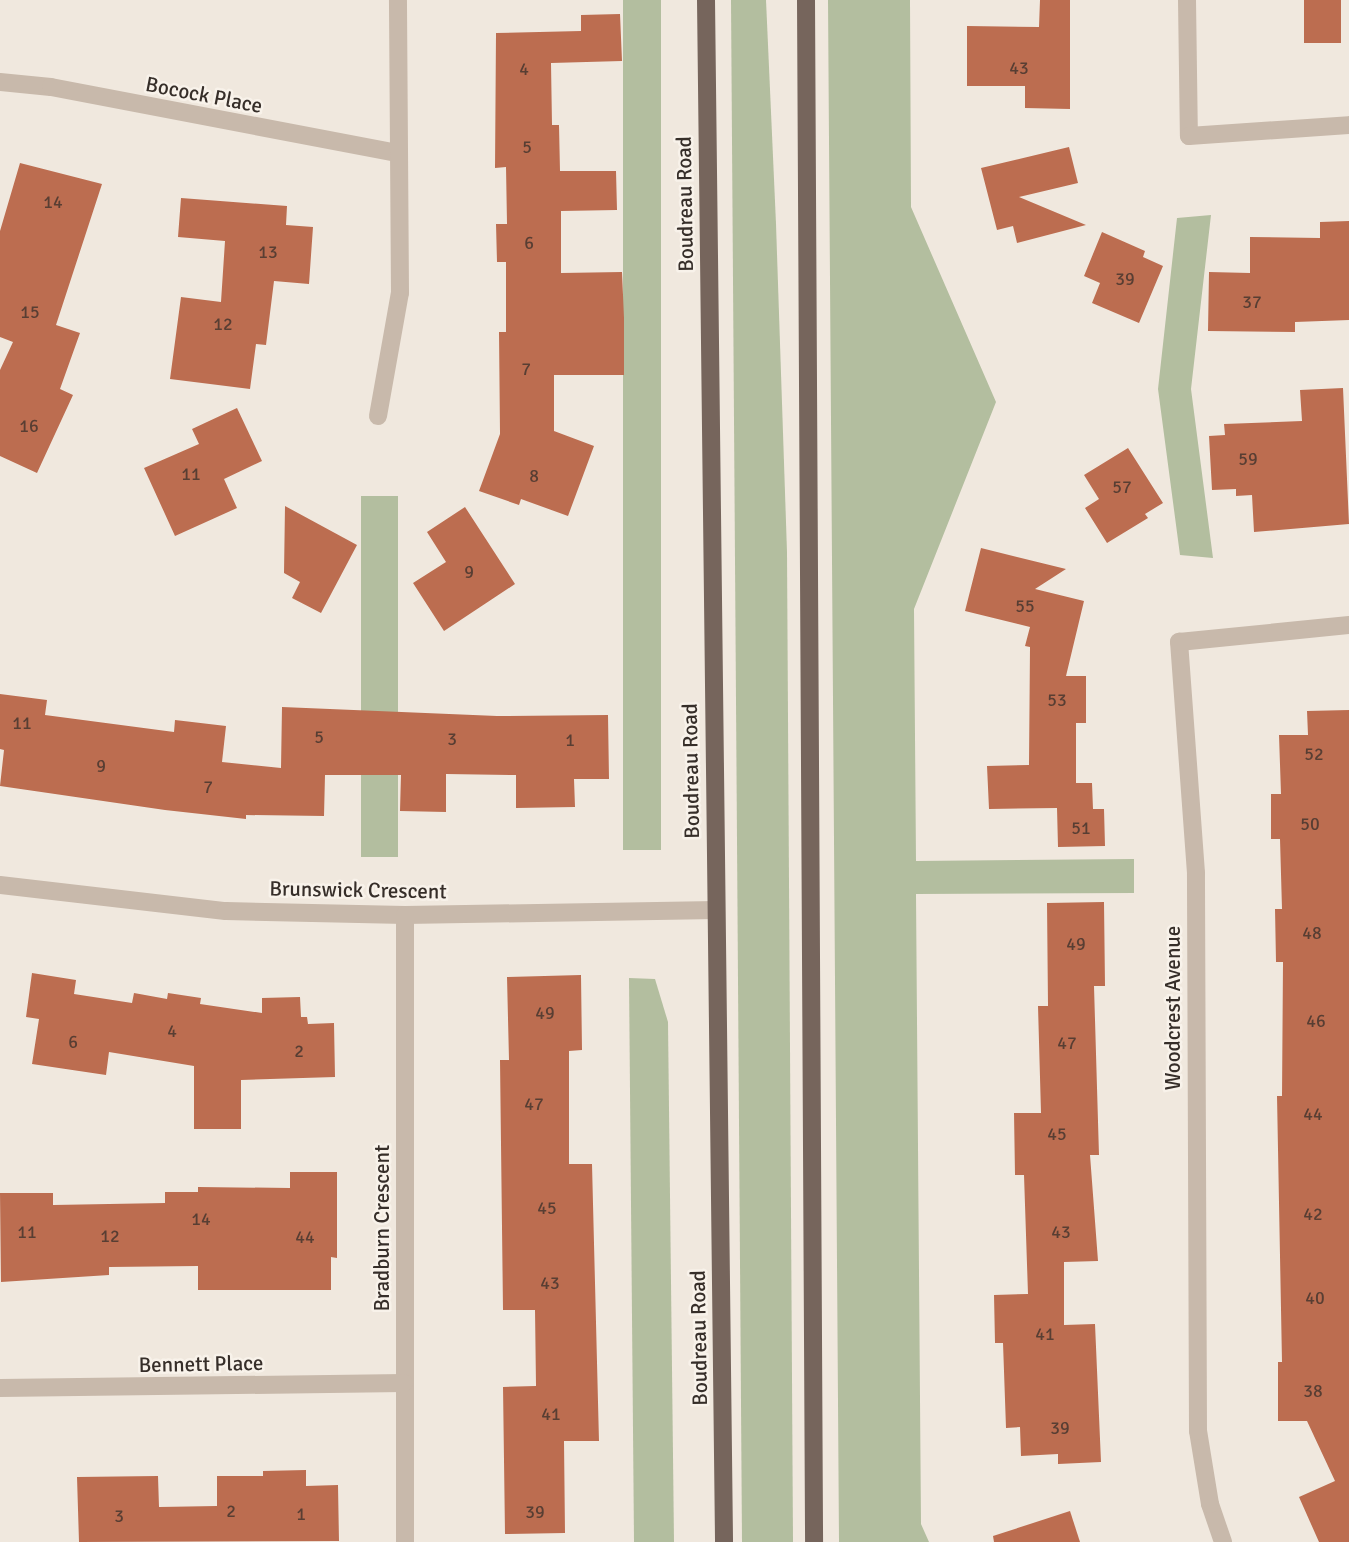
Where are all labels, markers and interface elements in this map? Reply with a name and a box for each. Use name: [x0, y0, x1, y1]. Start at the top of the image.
house number: 43: [1009, 57, 1029, 79]
house number: 4: [519, 58, 529, 80]
street label: Bocock Place: [144, 71, 264, 119]
house number: 5: [522, 136, 532, 158]
street label: Boudreau Road: [671, 136, 699, 272]
house number: 14: [43, 191, 63, 213]
house number: 6: [524, 232, 534, 254]
house number: 13: [258, 241, 278, 263]
house number: 39: [1115, 268, 1135, 290]
house number: 37: [1242, 291, 1262, 313]
house number: 15: [20, 301, 40, 323]
house number: 12: [213, 313, 233, 335]
house number: 7: [521, 358, 531, 380]
house number: 16: [19, 415, 39, 437]
house number: 59: [1238, 448, 1258, 470]
house number: 11: [181, 463, 201, 485]
house number: 8: [529, 465, 539, 487]
house number: 57: [1112, 476, 1132, 498]
house number: 9: [464, 561, 474, 583]
house number: 55: [1015, 595, 1035, 617]
house number: 53: [1047, 689, 1067, 711]
street label: Boudreau Road: [677, 703, 705, 839]
house number: 11: [12, 712, 32, 734]
house number: 5: [314, 726, 324, 748]
house number: 3: [447, 728, 457, 750]
house number: 1: [565, 729, 575, 751]
house number: 52: [1304, 743, 1324, 765]
house number: 9: [96, 755, 106, 777]
house number: 7: [203, 776, 213, 798]
house number: 50: [1300, 813, 1320, 835]
house number: 51: [1071, 817, 1091, 839]
street label: Brunswick Crescent: [269, 876, 447, 904]
house number: 48: [1302, 922, 1322, 944]
street label: Woodcrest Avenue: [1160, 926, 1186, 1090]
house number: 49: [1066, 933, 1086, 955]
house number: 49: [535, 1002, 555, 1024]
house number: 46: [1306, 1010, 1326, 1032]
house number: 4: [167, 1020, 177, 1042]
house number: 6: [68, 1031, 78, 1053]
house number: 47: [1057, 1032, 1077, 1054]
house number: 2: [294, 1040, 304, 1062]
house number: 47: [524, 1093, 544, 1115]
house number: 44: [1303, 1103, 1323, 1125]
house number: 45: [1047, 1123, 1067, 1145]
street label: Bradburn Crescent: [369, 1145, 395, 1311]
house number: 45: [537, 1197, 557, 1219]
house number: 42: [1303, 1203, 1323, 1225]
house number: 14: [191, 1208, 211, 1230]
house number: 11: [17, 1221, 37, 1243]
house number: 43: [1051, 1221, 1071, 1243]
house number: 12: [100, 1225, 120, 1247]
house number: 44: [295, 1226, 315, 1248]
street label: Boudreau Road: [685, 1270, 713, 1406]
house number: 43: [540, 1272, 560, 1294]
house number: 40: [1305, 1287, 1325, 1309]
house number: 41: [1035, 1323, 1055, 1345]
street label: Bennett Place: [138, 1350, 264, 1378]
house number: 38: [1303, 1380, 1323, 1402]
house number: 41: [541, 1403, 561, 1425]
house number: 39: [1050, 1417, 1070, 1439]
house number: 2: [226, 1500, 236, 1522]
house number: 39: [525, 1501, 545, 1523]
house number: 1: [296, 1503, 306, 1525]
house number: 3: [114, 1505, 124, 1527]

